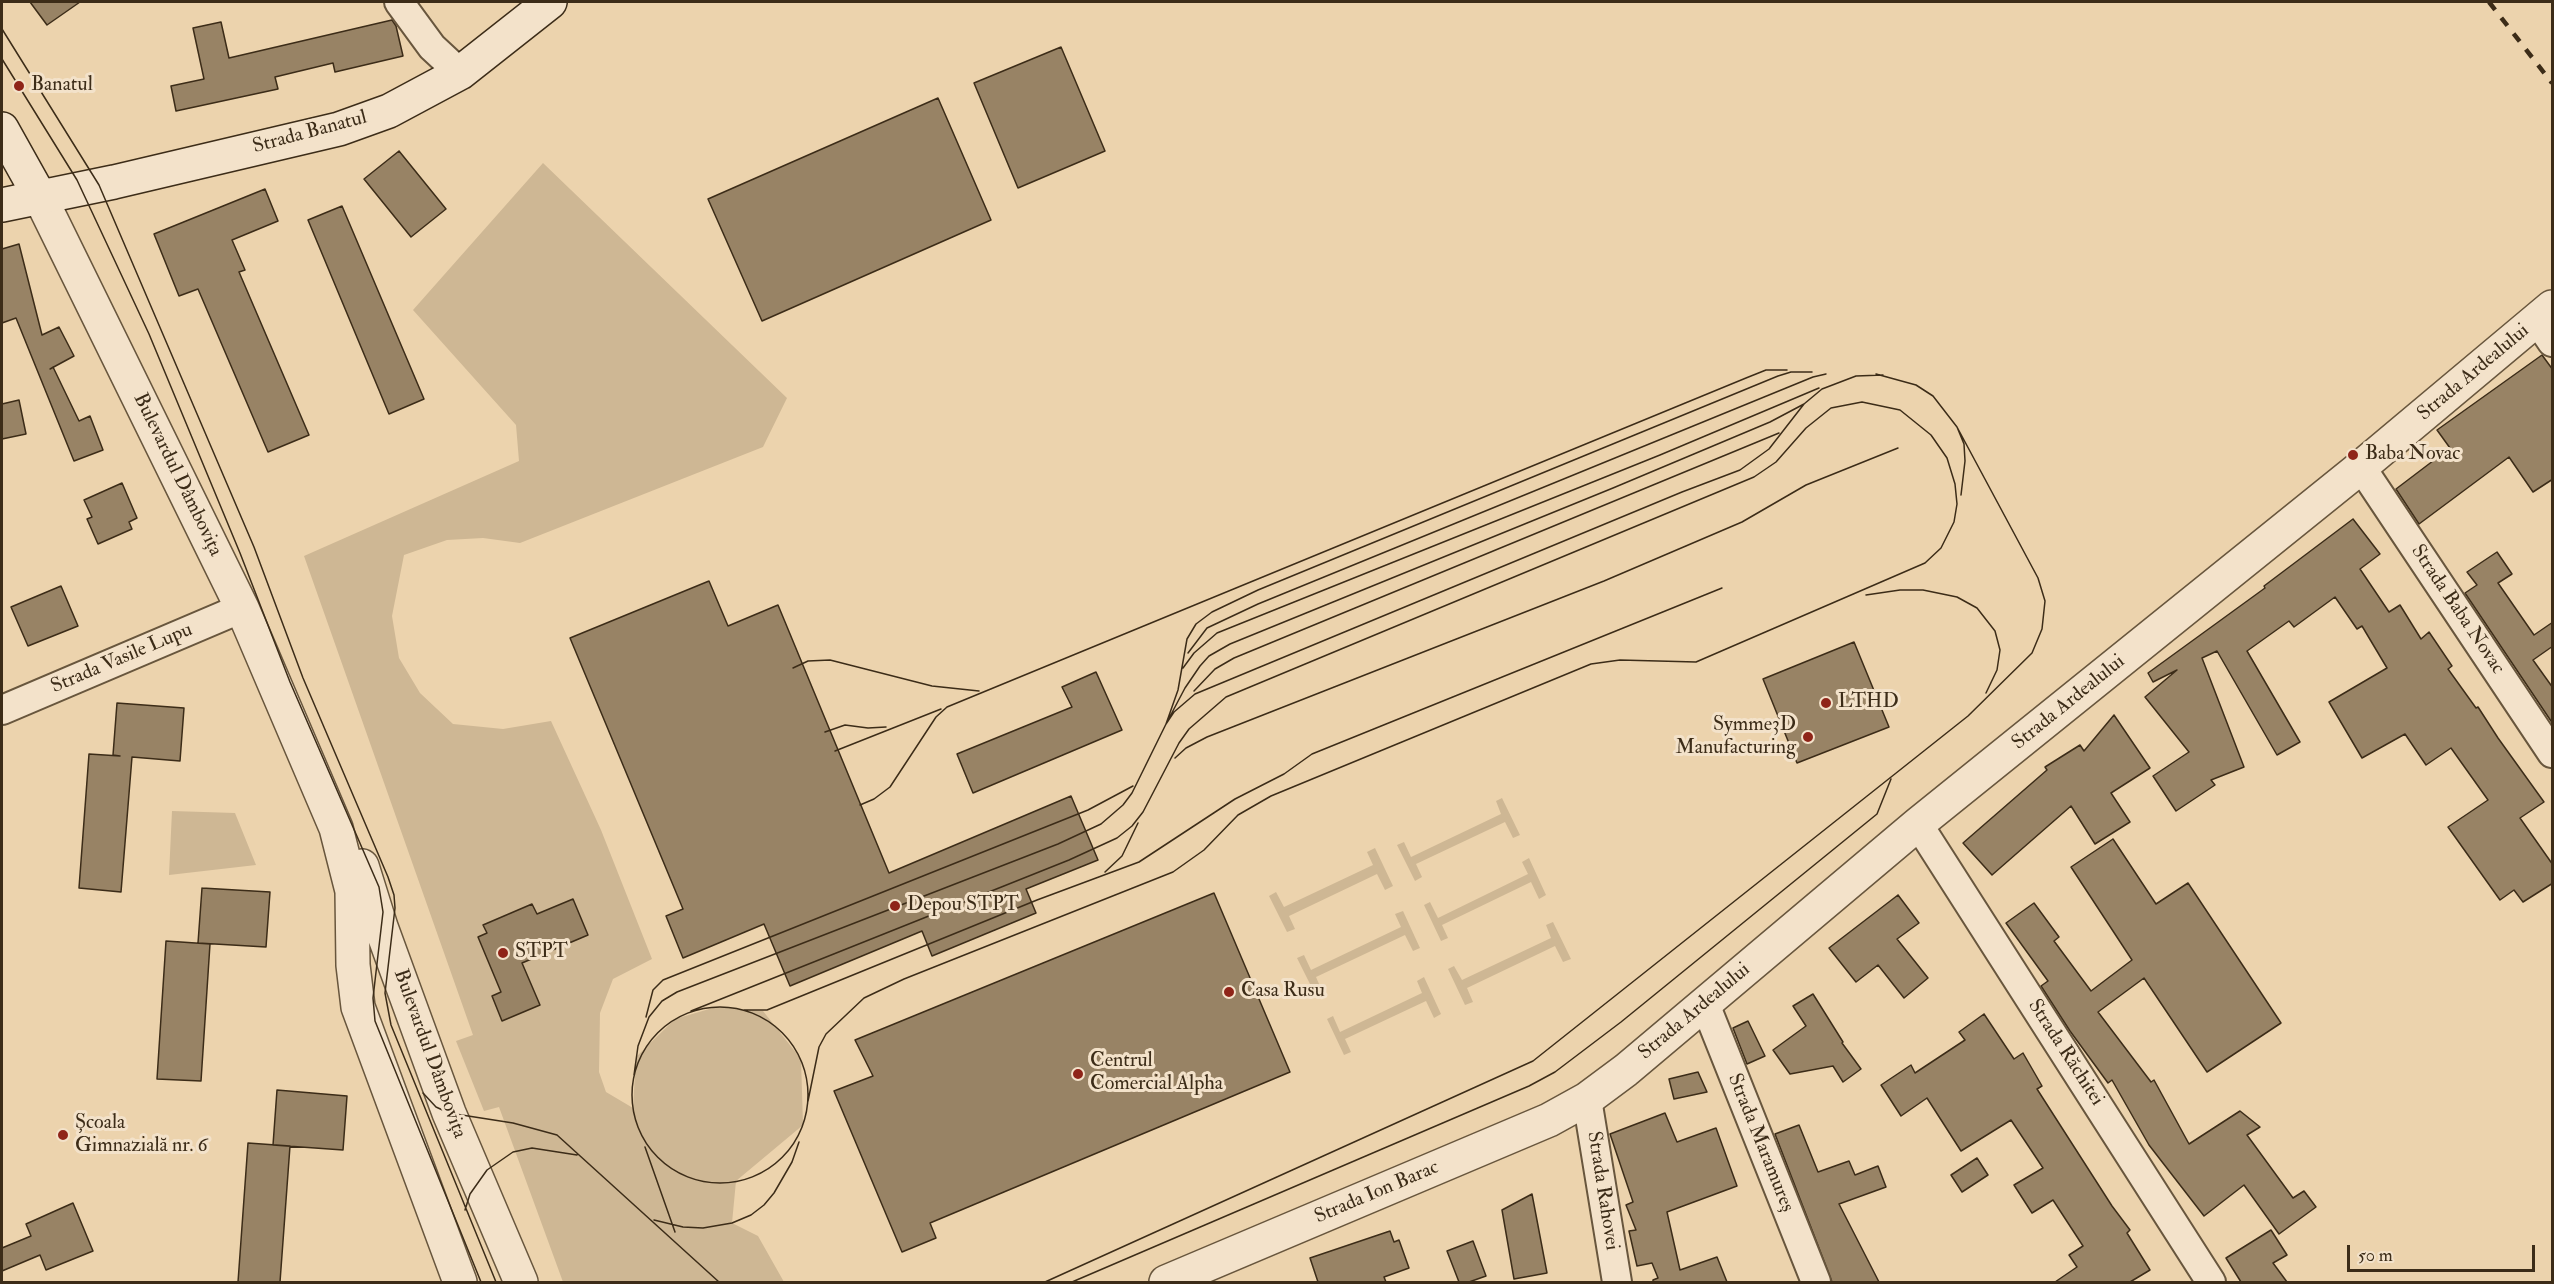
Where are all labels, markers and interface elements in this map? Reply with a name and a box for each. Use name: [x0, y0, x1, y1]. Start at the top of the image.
place label: Banatul: [31, 74, 93, 98]
marker: Banatul: [12, 79, 26, 93]
street label: Strada Banatul: [250, 106, 370, 160]
street label: Strada Ardealului: [2413, 319, 2535, 427]
street label: Bulevardul Dâmbovița: [127, 390, 227, 560]
place label: Baba Novac: [2365, 443, 2460, 467]
marker: Baba Novac: [2346, 448, 2360, 462]
street label: Strada Baba Novac: [2405, 541, 2509, 679]
street label: Strada Vasile Lupu: [48, 618, 196, 700]
street label: Strada Ardealului: [2008, 650, 2130, 756]
place label: LTHD: [1838, 691, 1899, 715]
marker: LTHD: [1819, 696, 1833, 710]
place label: Symme3D Manufacturing: [1675, 714, 1796, 761]
marker: Symme3D Manufacturing: [1801, 730, 1815, 744]
place label: Depou STPT: [907, 894, 1019, 918]
marker: Depou STPT: [888, 899, 902, 913]
place label: STPT: [515, 941, 568, 965]
marker: STPT: [496, 946, 510, 960]
street label: Strada Ardealului: [1634, 958, 1756, 1066]
street label: Bulevardul Dâmbovița: [387, 966, 471, 1142]
place label: Casa Rusu: [1241, 980, 1325, 1004]
marker: Casa Rusu: [1222, 985, 1236, 999]
street label: Strada Răchitei: [2022, 995, 2108, 1111]
place label: Centrul Comercial Alpha: [1090, 1050, 1223, 1097]
marker: Centrul Comercial Alpha: [1071, 1067, 1085, 1081]
street label: Strada Maramureș: [1721, 1070, 1799, 1216]
place label: Școala Gimnazială nr. 6: [75, 1112, 208, 1159]
marker: Școala Gimnazială nr. 6: [56, 1128, 70, 1142]
street label: Strada Rahovei: [1581, 1130, 1623, 1252]
street label: Strada Ion Barac: [1311, 1156, 1443, 1230]
scale bar: [2350, 1233, 2538, 1271]
text: 50 m: [2358, 1244, 2393, 1267]

